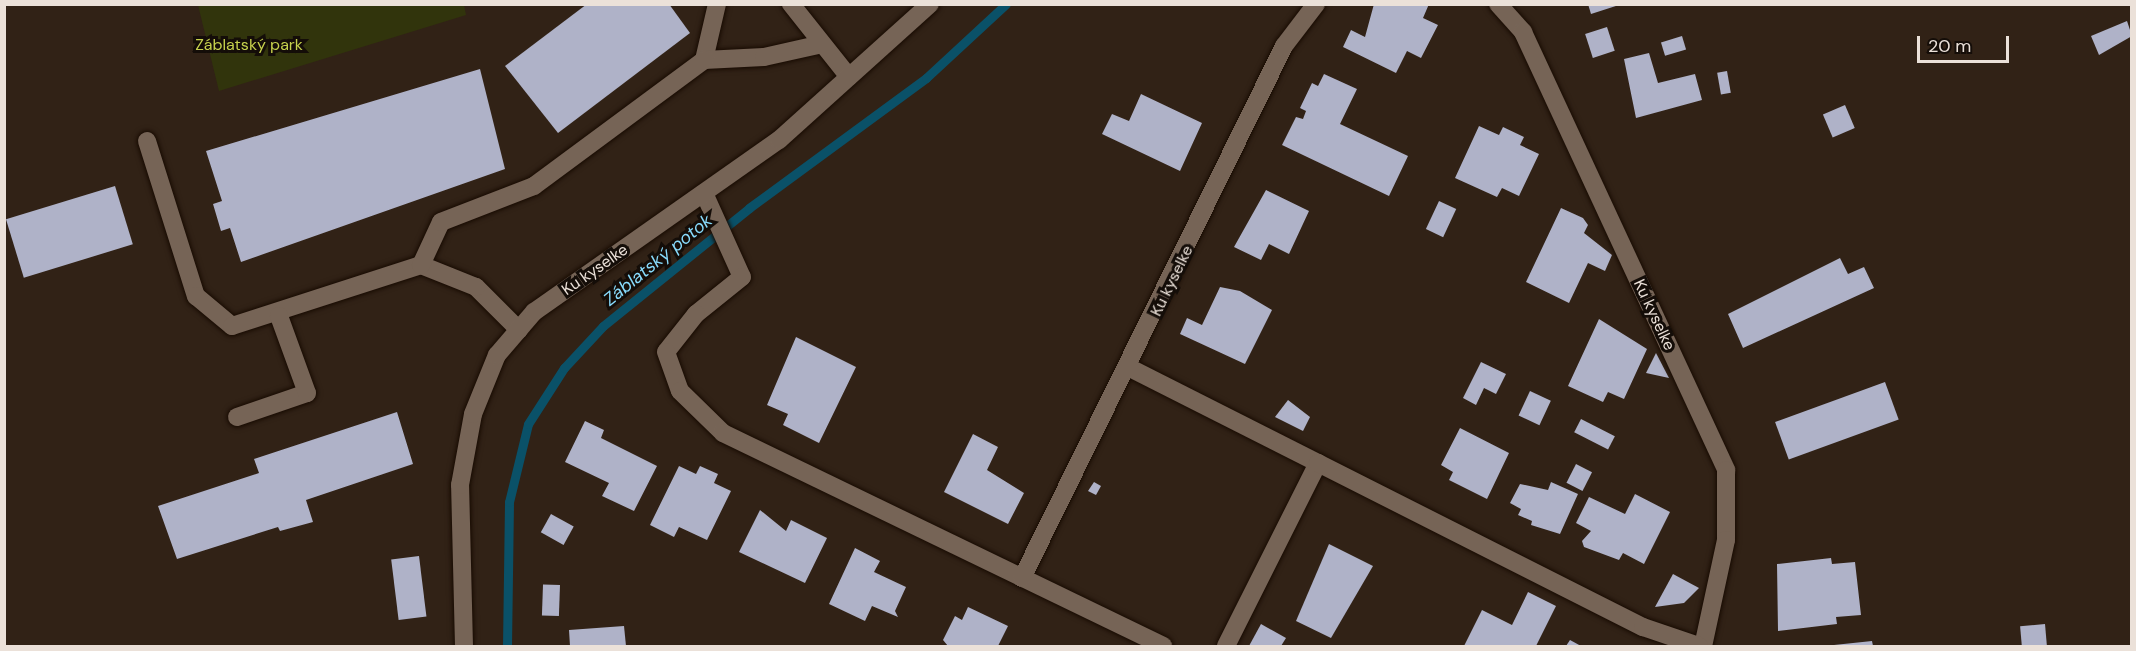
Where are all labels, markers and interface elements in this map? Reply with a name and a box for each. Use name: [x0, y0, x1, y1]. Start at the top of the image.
scale bar: [1920, 24, 2012, 62]
text: 20 m: [1928, 34, 1971, 58]
park label: Záblatský park: [195, 35, 303, 55]
water label: Záblatský potok: [599, 210, 717, 310]
street label: Ku kyselke: [558, 240, 632, 300]
street label: Ku kyselke: [1147, 243, 1197, 319]
street label: Ku kyselke: [1629, 276, 1679, 354]

